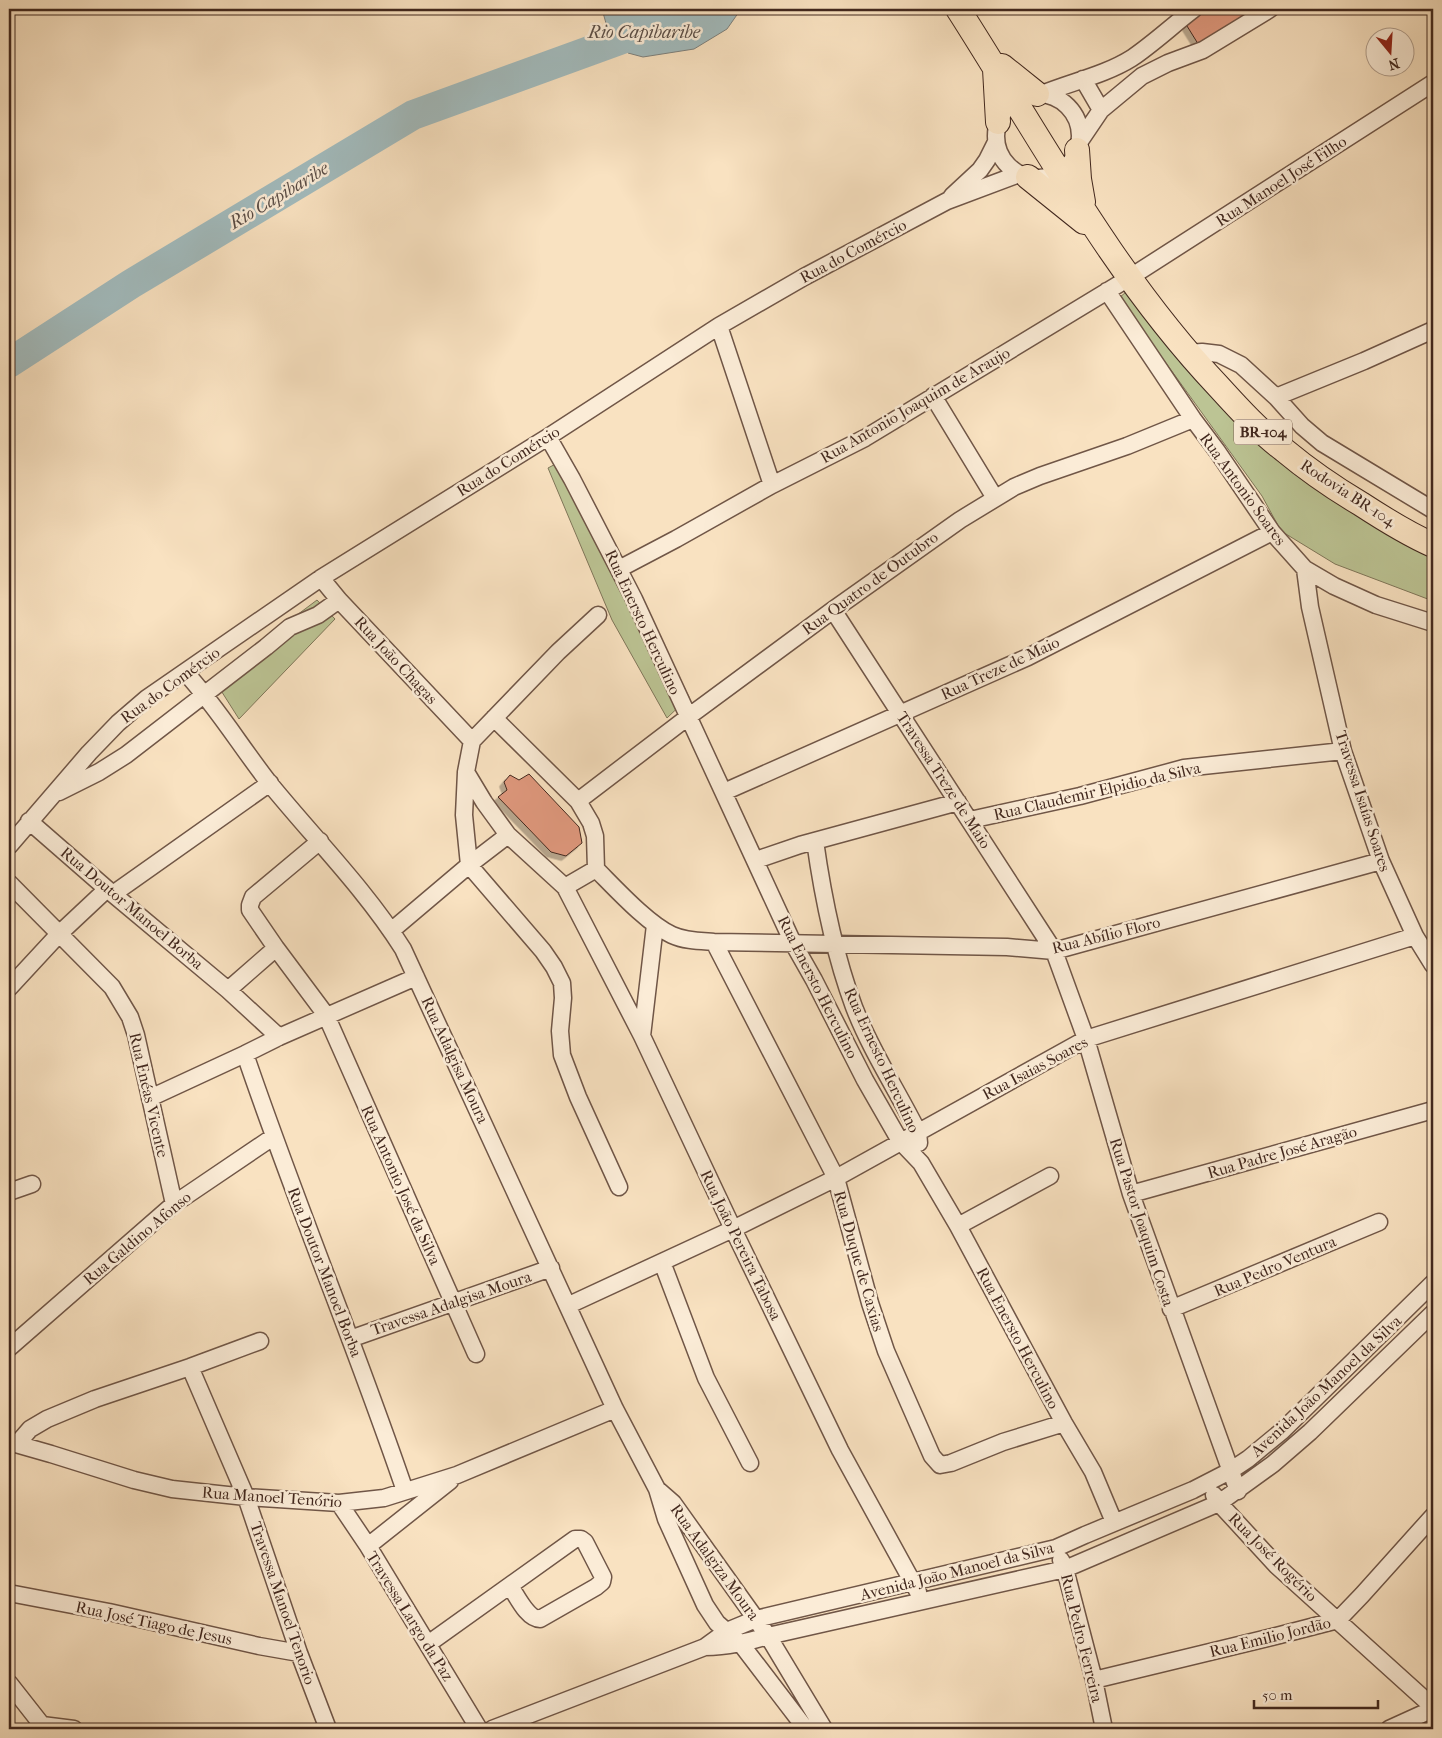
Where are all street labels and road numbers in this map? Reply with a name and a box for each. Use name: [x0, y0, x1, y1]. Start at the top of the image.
street label: Rua Manoel José Filho: [1212, 132, 1350, 230]
street label: Rua do Comércio: [796, 215, 910, 287]
street label: Rua Antonio Joaquim de Araujo: [817, 343, 1013, 467]
road number: BR-104: [1234, 420, 1292, 444]
street label: Rua do Comércio: [453, 422, 563, 500]
street label: Rua Antonio Soares: [1196, 429, 1290, 549]
street label: Rodovia BR-104: [1297, 455, 1400, 531]
street label: Rua Quatro de Outubro: [798, 527, 942, 639]
street label: Rua Enersto Herculino: [601, 546, 685, 698]
street label: Rua João Chagas: [351, 612, 442, 708]
street label: Rua Treze de Maio: [938, 632, 1062, 704]
street label: Rua do Comércio: [117, 643, 223, 727]
street label: Travessa Treze de Maio: [893, 708, 995, 852]
street label: Travessa Isaías Soares: [1331, 728, 1395, 874]
street label: Rua Claudemir Elpidio da Silva: [992, 758, 1203, 824]
street label: Rua Doutor Manoel Borba: [57, 843, 208, 974]
street label: Rua Enersto Herculino: [774, 912, 862, 1062]
street label: Rua Abílio Floro: [1050, 912, 1162, 958]
street label: Rua Ernesto Herculino: [840, 984, 924, 1136]
street label: Rua Adalgisa Moura: [417, 994, 493, 1127]
street label: Rua Enéas Vicente: [125, 1031, 173, 1159]
street label: Rua Isaias Soares: [979, 1032, 1091, 1104]
street label: Rua Antonio José da Silva: [357, 1102, 445, 1268]
street label: Rua Padre José Aragão: [1205, 1122, 1359, 1182]
street label: Rua Pastor Joaquim Costa: [1106, 1135, 1178, 1309]
street label: Rua João Pereira Tabosa: [696, 1167, 786, 1324]
street label: Rua Doutor Manoel Borba: [284, 1184, 366, 1360]
street label: Rua Galdino Afonso: [79, 1187, 195, 1289]
street label: Rua Duque de Caxias: [830, 1188, 888, 1334]
street label: Rua Pedro Ventura: [1211, 1231, 1340, 1300]
street label: Rua Enersto Herculino: [973, 1264, 1063, 1412]
street label: Travessa Adalgisa Moura: [368, 1266, 534, 1339]
street label: Avenida João Manoel da Silva: [1246, 1311, 1406, 1461]
street label: Rua Manoel Tenório: [201, 1483, 343, 1511]
street label: Rua Adalgiza Moura: [666, 1500, 764, 1624]
street label: Rua José Rogério: [1225, 1509, 1321, 1605]
street label: Travessa Manoel Tenorio: [246, 1519, 320, 1687]
street label: Avenida João Manoel da Silva: [857, 1538, 1056, 1605]
street label: Travessa Largo da Paz: [362, 1548, 458, 1684]
street label: Rua Pedro Ferreira: [1057, 1572, 1107, 1705]
street label: Rua José Tiago de Jesus: [74, 1597, 234, 1649]
street label: Rua Emilio Jordão: [1207, 1613, 1333, 1661]

